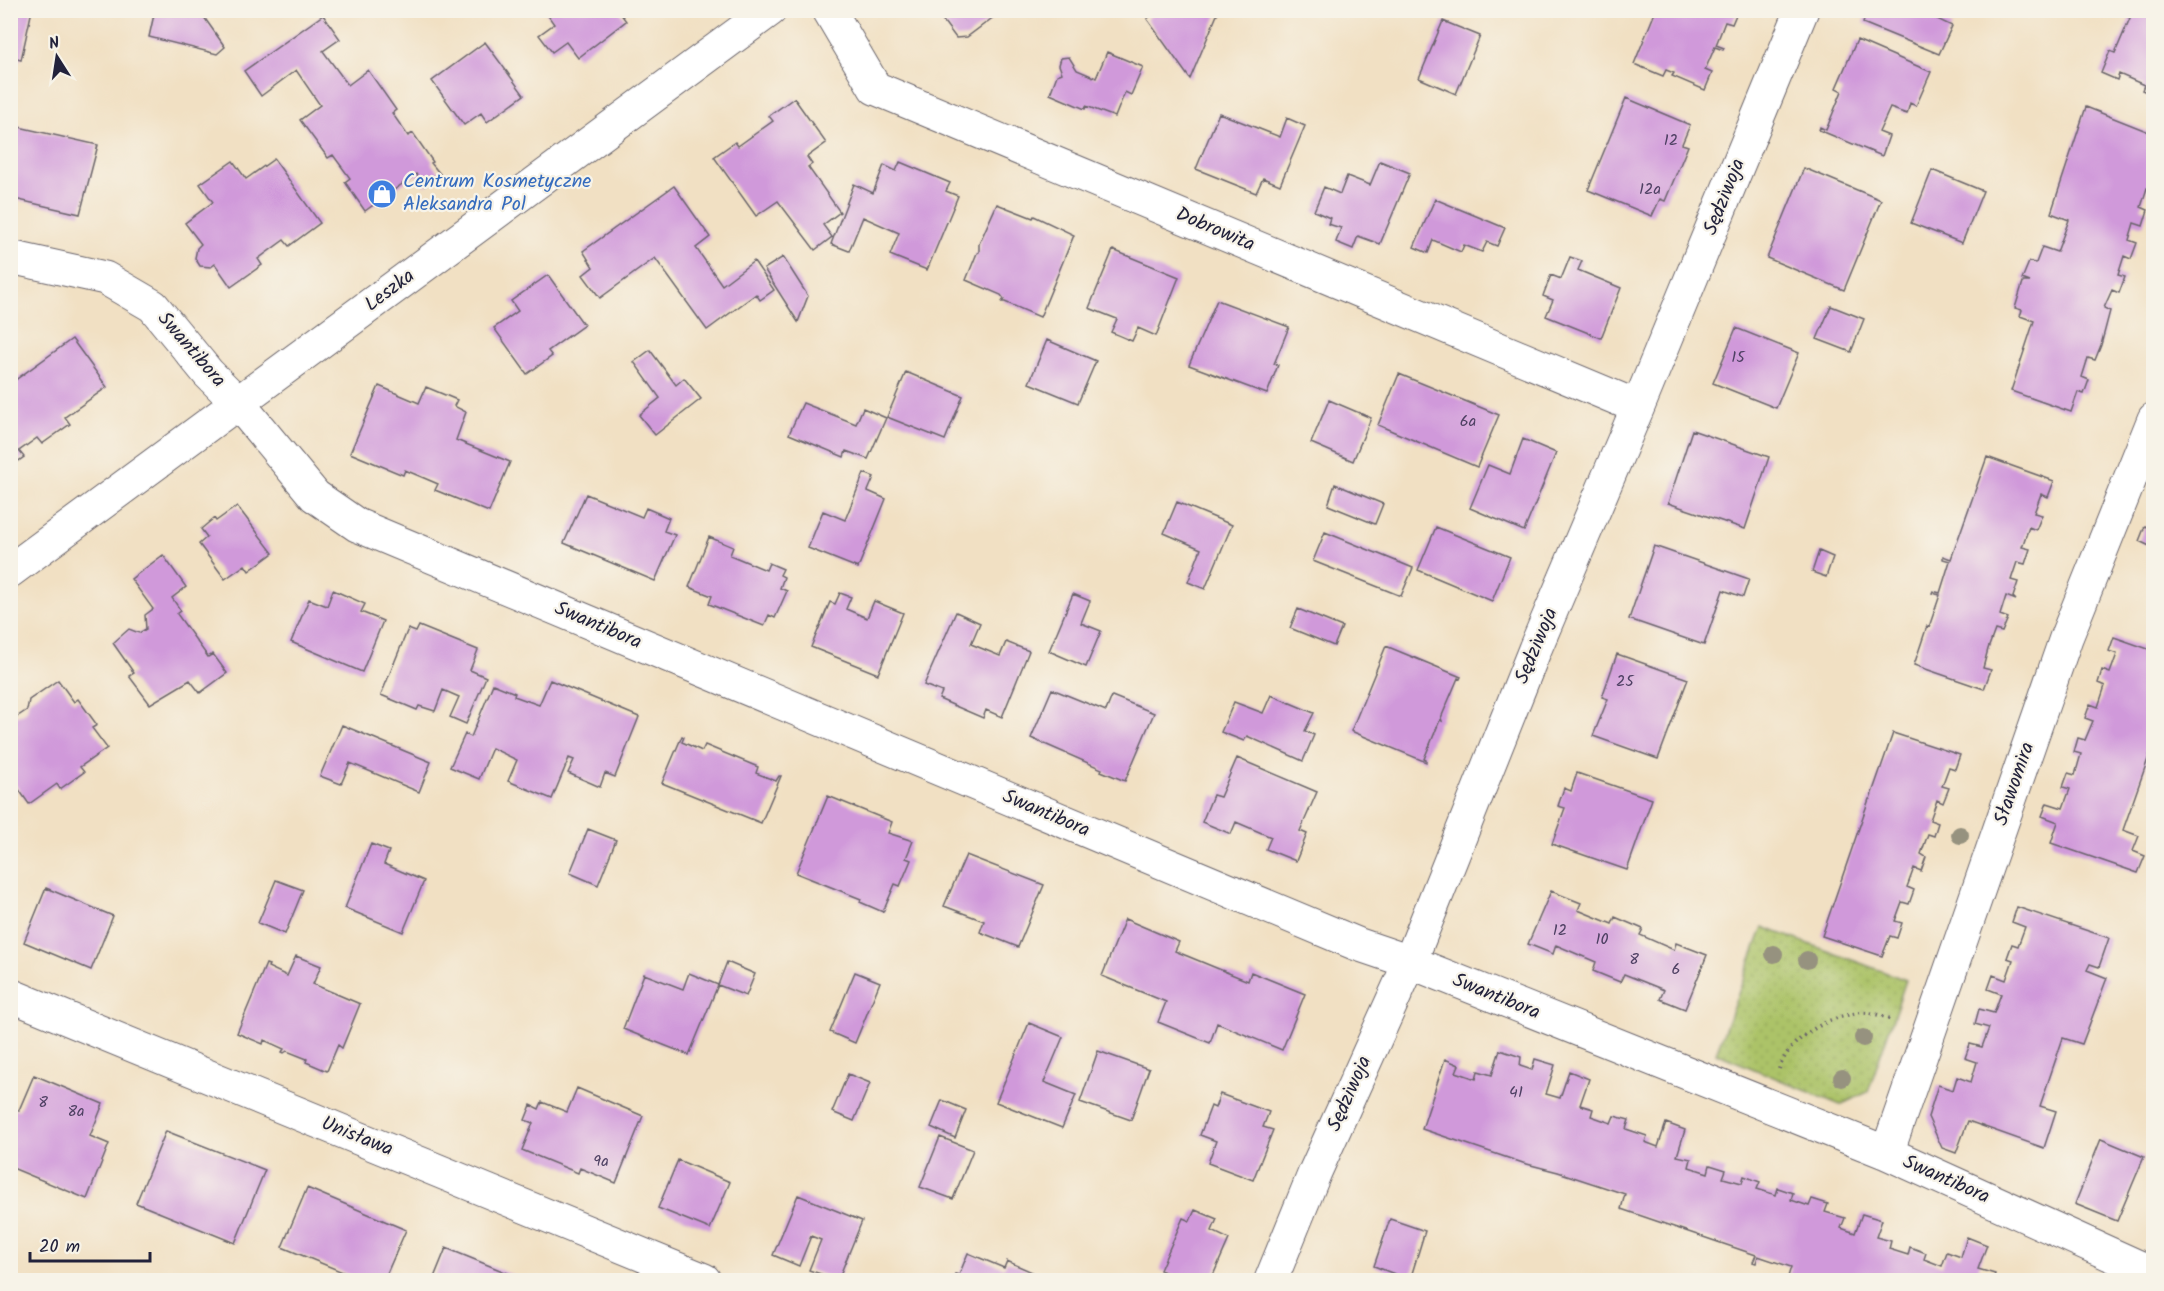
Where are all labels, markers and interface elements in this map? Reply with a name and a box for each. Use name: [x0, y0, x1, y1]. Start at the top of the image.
north arrow: [27, 27, 87, 87]
text: N: [47, 31, 62, 57]
house number: 12: [1664, 128, 1678, 153]
street label: Sędziwoja: [1695, 154, 1755, 240]
place label: Centrum Kosmetyczne Aleksandra Pol: [403, 166, 591, 221]
house number: 12a: [1639, 177, 1661, 202]
shop icon: Centrum Kosmetyczne Aleksandra Pol: [366, 178, 398, 210]
street label: Dobrowita: [1170, 199, 1260, 261]
street label: Leszka: [358, 261, 422, 321]
street label: Swantibora: [149, 305, 233, 395]
house number: 15: [1731, 345, 1746, 370]
house number: 6a: [1460, 409, 1476, 434]
street label: Swantibora: [549, 593, 647, 659]
street label: Sędziwoja: [1507, 603, 1567, 689]
house number: 25: [1616, 669, 1635, 694]
street label: Sławomira: [1986, 738, 2044, 830]
street label: Swantibora: [997, 781, 1095, 847]
house number: 12: [1553, 918, 1567, 943]
house number: 10: [1595, 927, 1609, 952]
house number: 8: [1629, 947, 1639, 972]
house number: 6: [1672, 957, 1680, 982]
street label: Swantibora: [1447, 965, 1545, 1029]
street label: Sędziwoja: [1319, 1051, 1381, 1137]
house number: 41: [1509, 1080, 1523, 1105]
house number: 8: [38, 1090, 48, 1115]
house number: 8a: [67, 1099, 85, 1124]
street label: Unisława: [316, 1108, 398, 1166]
street label: Swantibora: [1897, 1147, 1995, 1213]
house number: 9a: [593, 1149, 609, 1174]
scale bar: [30, 1225, 150, 1263]
text: 20 m: [39, 1233, 80, 1262]

